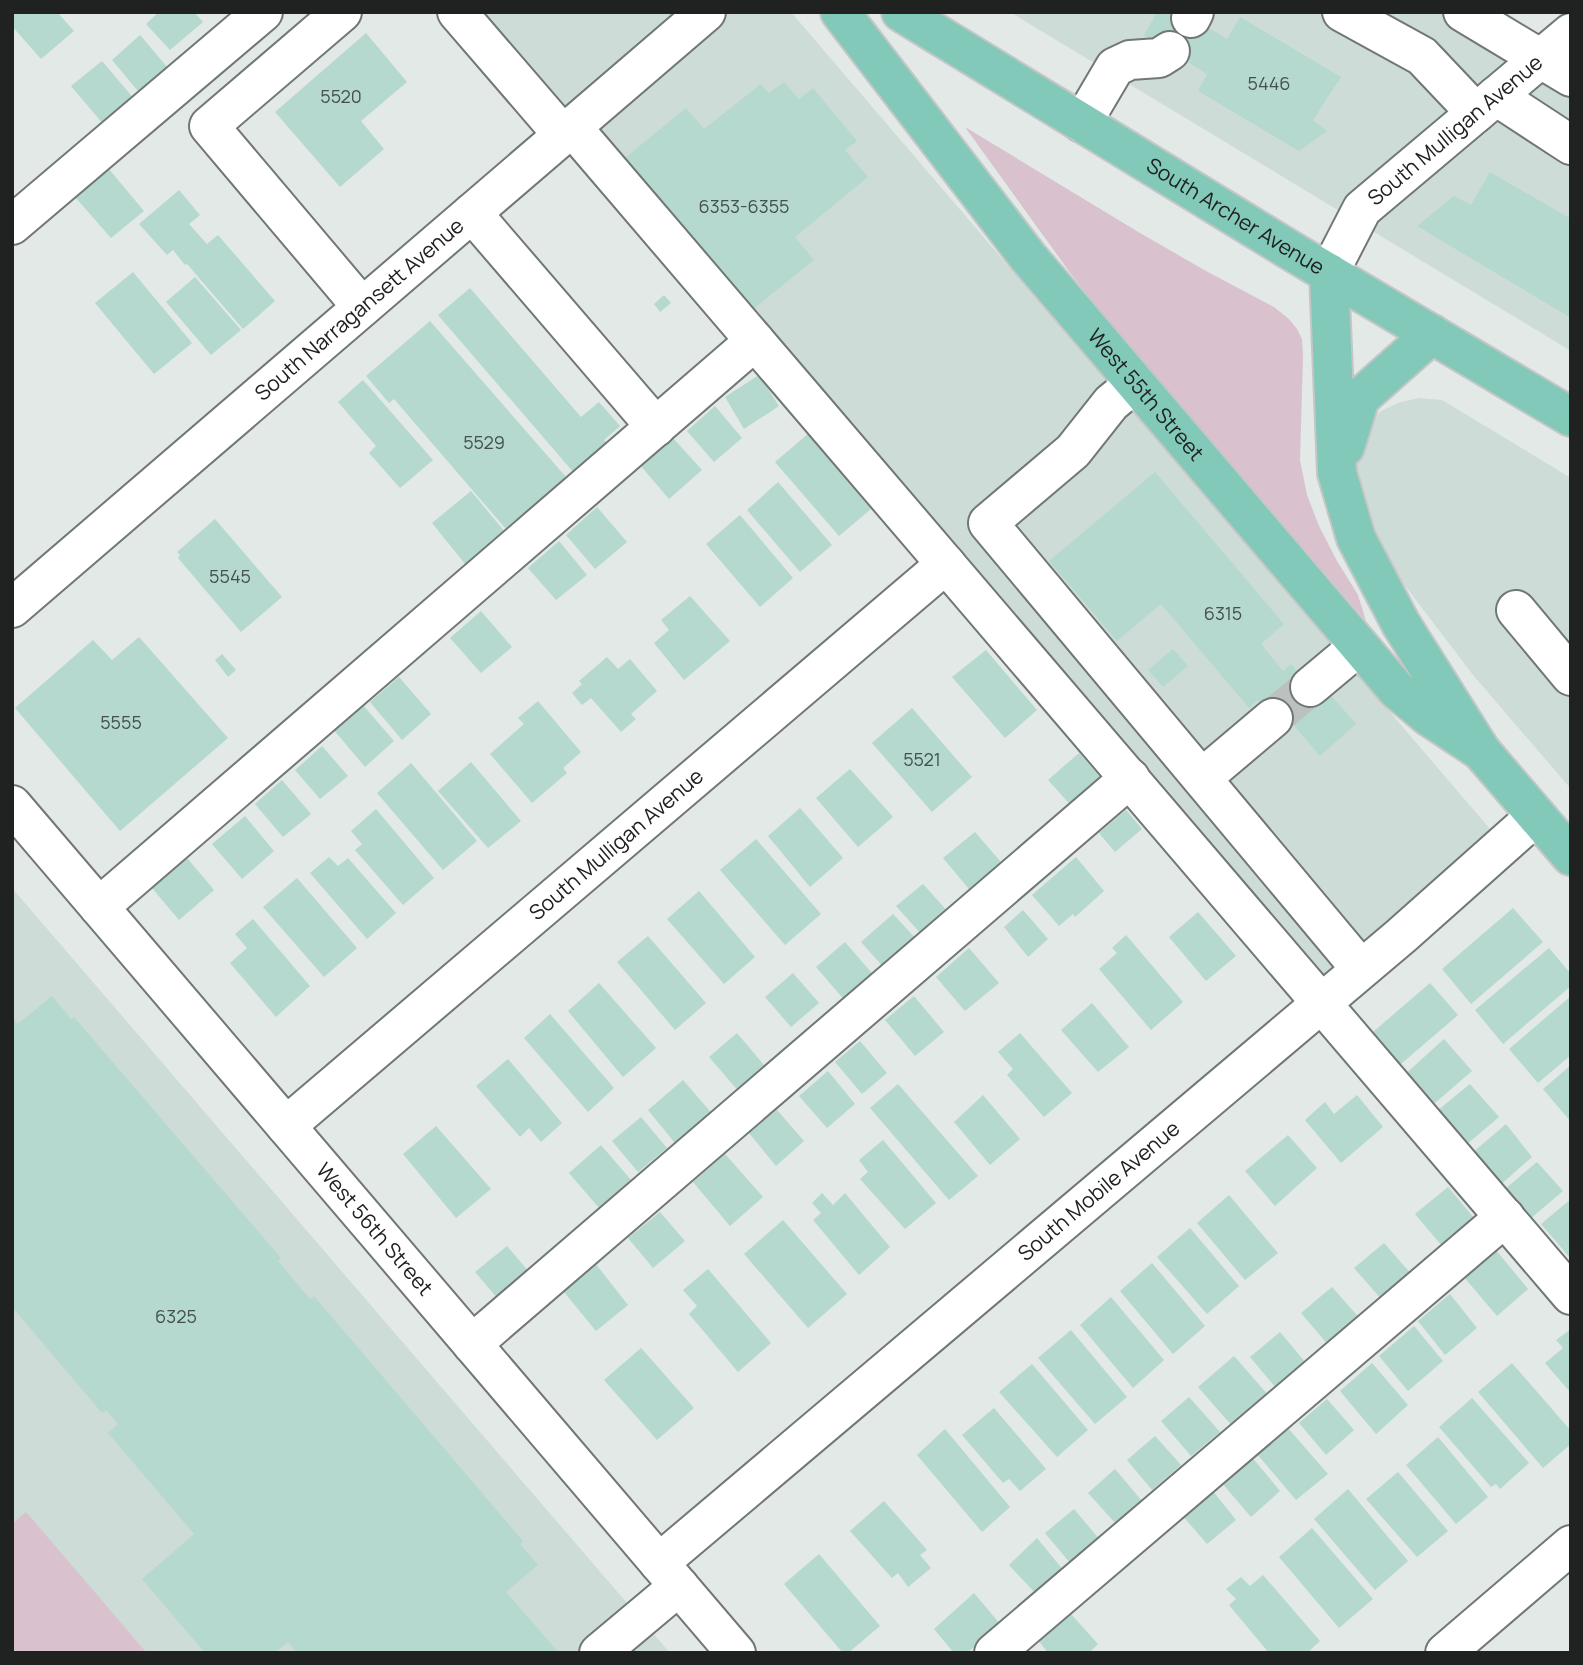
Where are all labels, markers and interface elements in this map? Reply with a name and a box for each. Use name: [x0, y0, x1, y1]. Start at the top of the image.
street label: South Mulligan Avenue: [1361, 48, 1548, 211]
house number: 5446: [1248, 71, 1290, 95]
house number: 5520: [320, 84, 362, 108]
street label: South Archer Avenue: [1142, 151, 1330, 281]
house number: 6353-6355: [699, 194, 789, 218]
street label: South Narragansett Avenue: [248, 211, 469, 406]
street label: West 55th Street: [1082, 322, 1211, 466]
house number: 5529: [463, 430, 505, 454]
house number: 5545: [209, 564, 251, 588]
house number: 6315: [1204, 601, 1242, 625]
house number: 5555: [100, 710, 142, 734]
house number: 5521: [903, 747, 941, 771]
street label: South Mulligan Avenue: [523, 762, 709, 926]
street label: South Mobile Avenue: [1011, 1114, 1185, 1267]
street label: West 56th Street: [310, 1156, 440, 1301]
house number: 6325: [155, 1304, 197, 1328]

